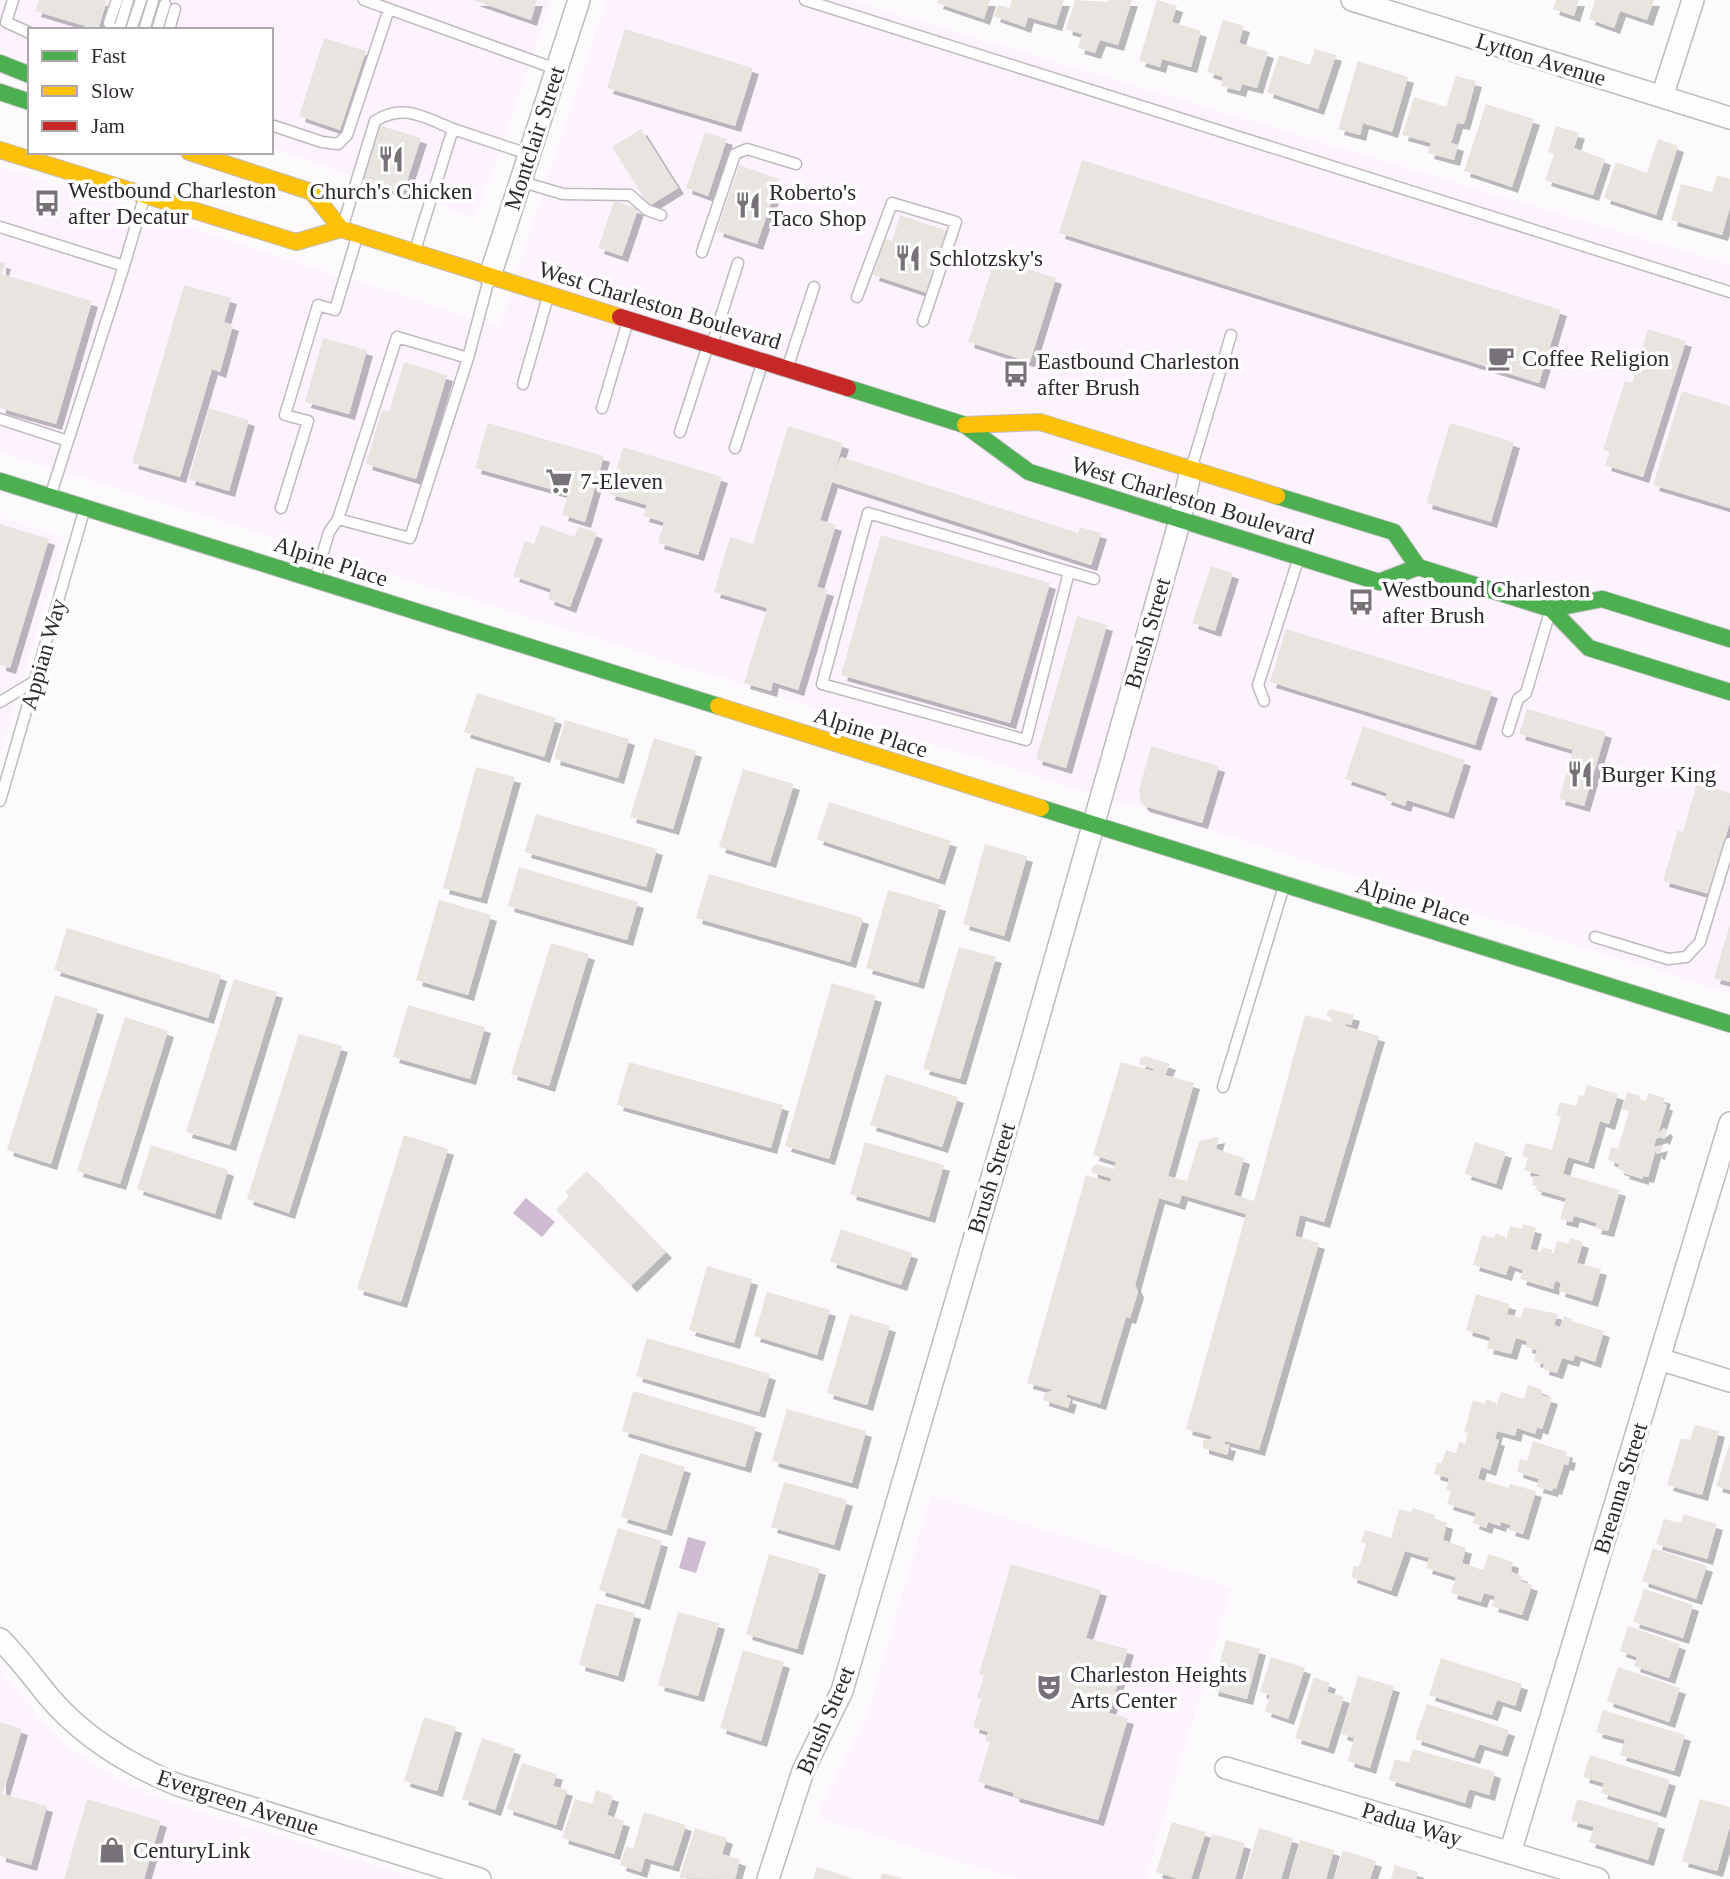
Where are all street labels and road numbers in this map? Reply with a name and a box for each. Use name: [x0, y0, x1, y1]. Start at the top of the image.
street label: Lytton Avenue: [1473, 28, 1609, 91]
street label: Montclair Street: [499, 62, 570, 213]
street label: West Charleston Boulevard: [536, 257, 785, 354]
street label: West Charleston Boulevard: [1069, 452, 1318, 549]
street label: Alpine Place: [271, 531, 391, 592]
street label: Brush Street: [1120, 574, 1175, 692]
street label: Appian Way: [16, 595, 71, 713]
street label: Alpine Place: [811, 702, 931, 763]
street label: Alpine Place: [1353, 872, 1473, 931]
street label: Brush Street: [963, 1119, 1020, 1236]
street label: Breanna Street: [1589, 1419, 1652, 1557]
street label: Brush Street: [792, 1662, 860, 1778]
street label: Evergreen Avenue: [154, 1765, 322, 1840]
street label: Padua Way: [1359, 1797, 1465, 1852]

